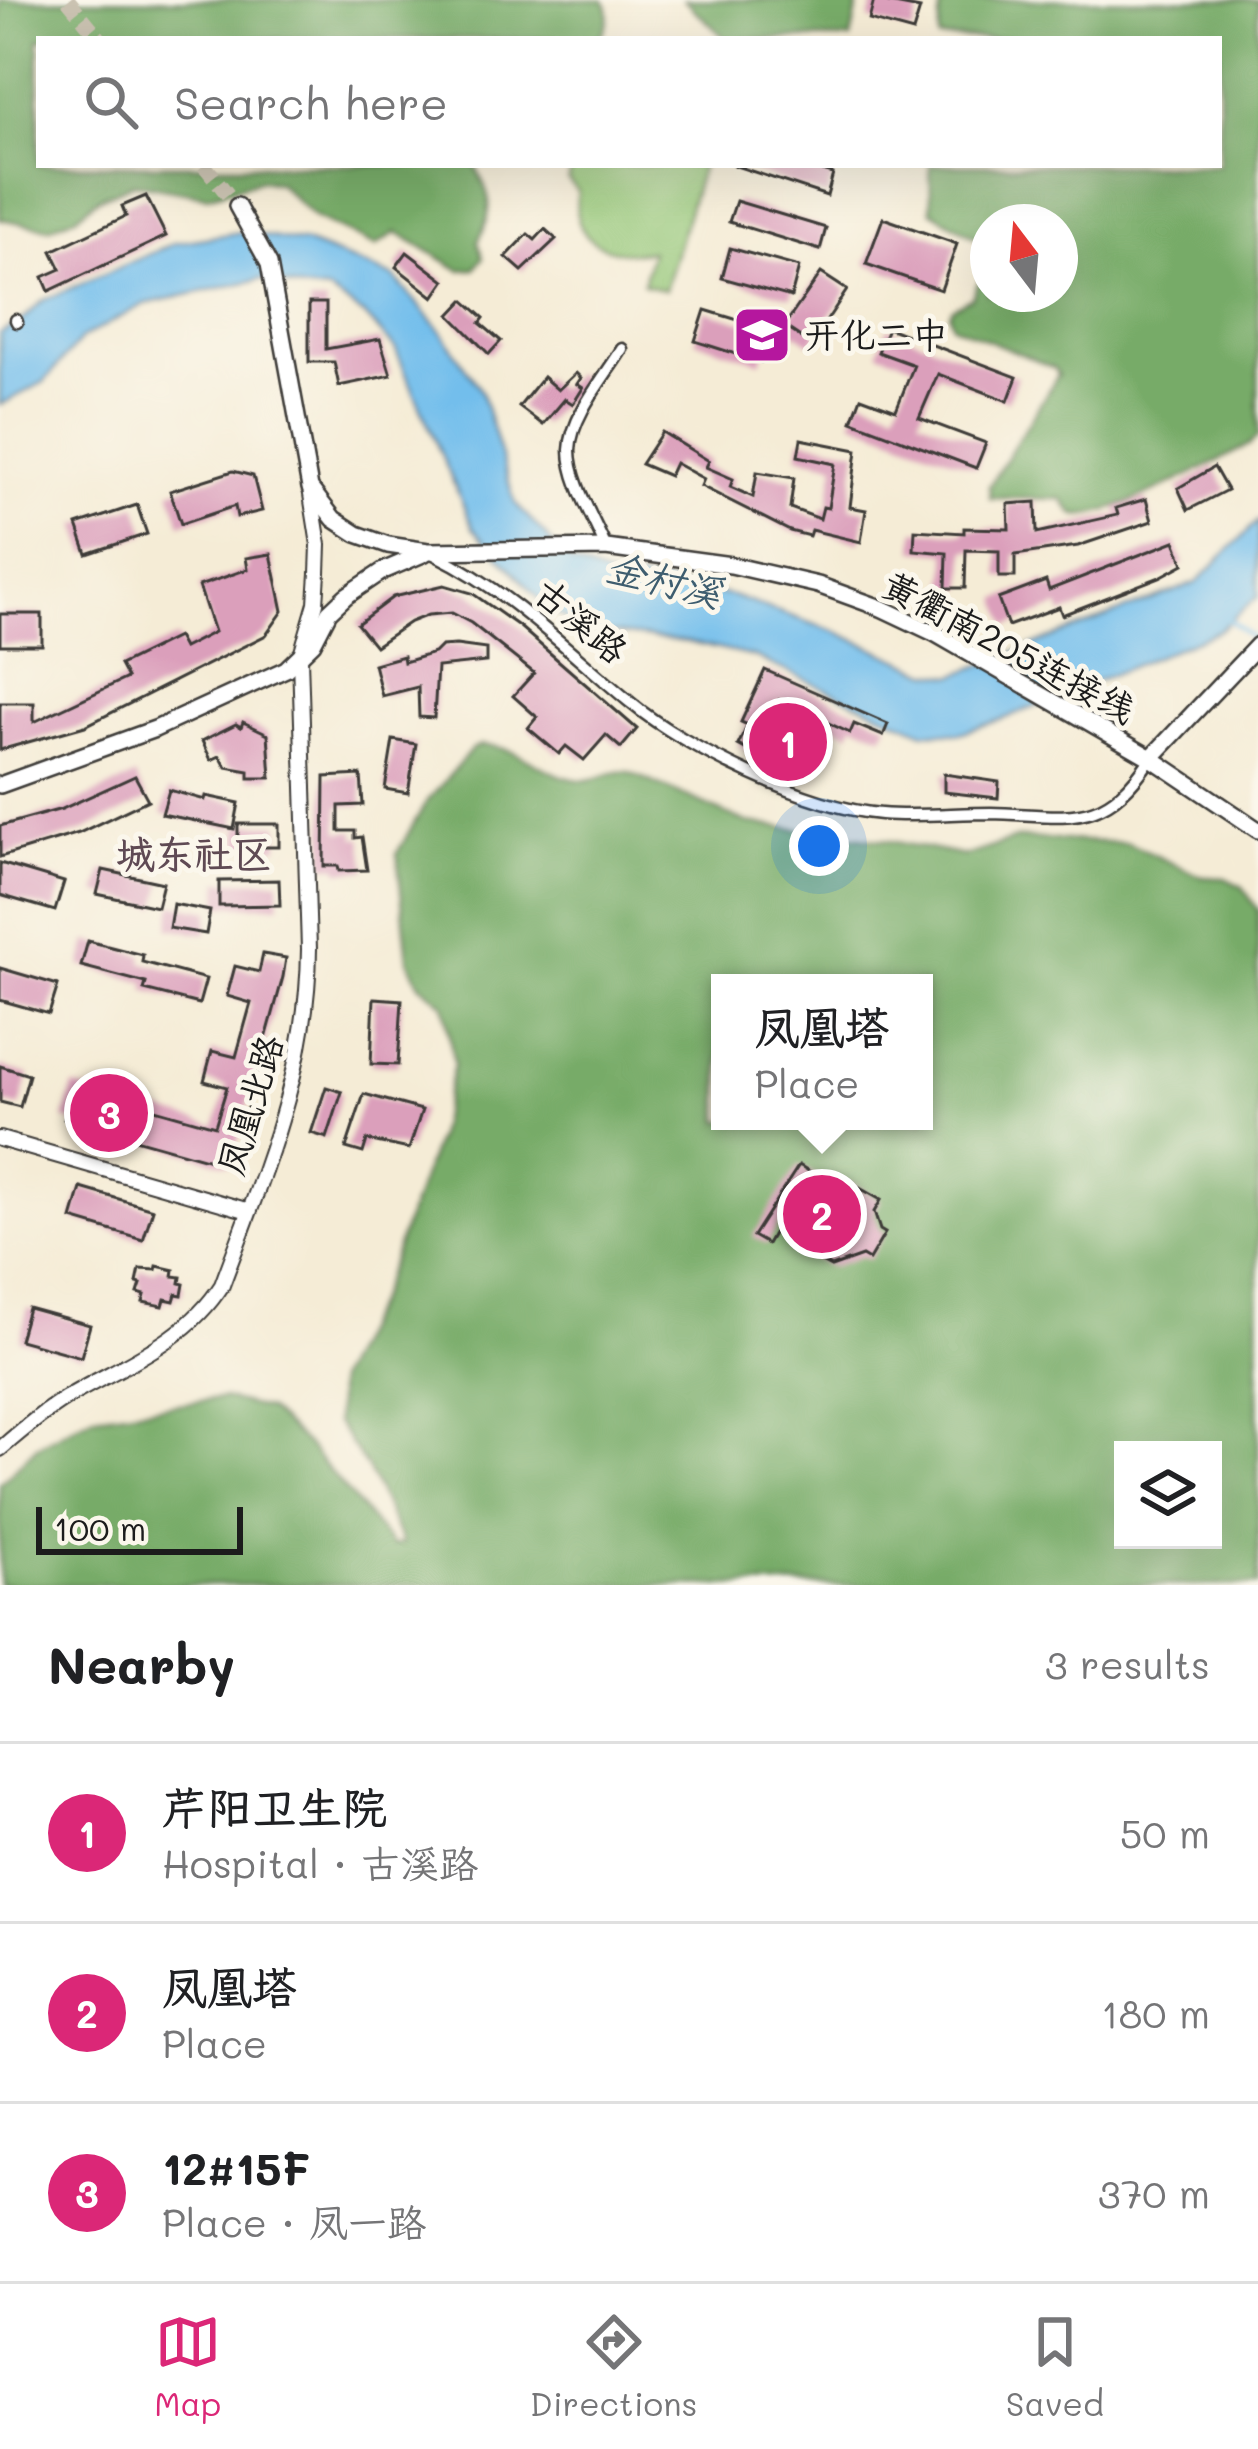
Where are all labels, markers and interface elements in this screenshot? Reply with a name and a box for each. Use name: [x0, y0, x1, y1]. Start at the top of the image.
search box: [36, 36, 1222, 168]
icon: search: [78, 69, 144, 135]
text: Search here: [174, 73, 448, 131]
north arrow: [970, 204, 1078, 312]
school or university icon: 开化二中: [731, 304, 793, 366]
place label: 开化二中: [804, 310, 948, 357]
water label: 金村溪: [601, 540, 729, 618]
street label: 黄衢南205连接线: [875, 559, 1144, 732]
street label: 古溪路: [525, 567, 638, 673]
pin: 1: [749, 697, 827, 787]
your location: [789, 816, 849, 876]
district label: 城东社区: [116, 827, 272, 878]
popup: [711, 974, 933, 1130]
text: 凤凰塔: [754, 997, 890, 1055]
street label: 凤凰北路: [205, 1029, 292, 1180]
text: Place: [754, 1057, 859, 1108]
pin: 3: [70, 1068, 148, 1158]
pin: 2: [783, 1169, 861, 1259]
map controls: [1114, 1441, 1222, 1549]
button: layers: [1114, 1441, 1222, 1549]
scale bar: [36, 1501, 243, 1554]
text: 100 m: [54, 1506, 146, 1549]
text: Nearby: [48, 1630, 235, 1697]
text: 3 results: [1045, 1638, 1210, 1689]
text: 芹阳卫生院: [162, 1777, 387, 1835]
text: 1: [78, 1807, 96, 1858]
text: 50 m: [1120, 1807, 1210, 1858]
text: Hospital · 古溪路: [162, 1837, 478, 1888]
text: 凤凰塔: [162, 1957, 297, 2015]
text: 2: [76, 1987, 98, 2038]
text: 180 m: [1101, 1987, 1210, 2038]
text: Place: [162, 2017, 267, 2068]
text: 12#15F: [162, 2138, 310, 2196]
text: 3: [75, 2167, 99, 2218]
text: 370 m: [1098, 2167, 1210, 2218]
text: Place · 凤一路: [162, 2196, 426, 2247]
tab: Map: [154, 2309, 221, 2424]
tab: Directions: [530, 2309, 697, 2424]
tab: Saved: [1006, 2309, 1104, 2424]

